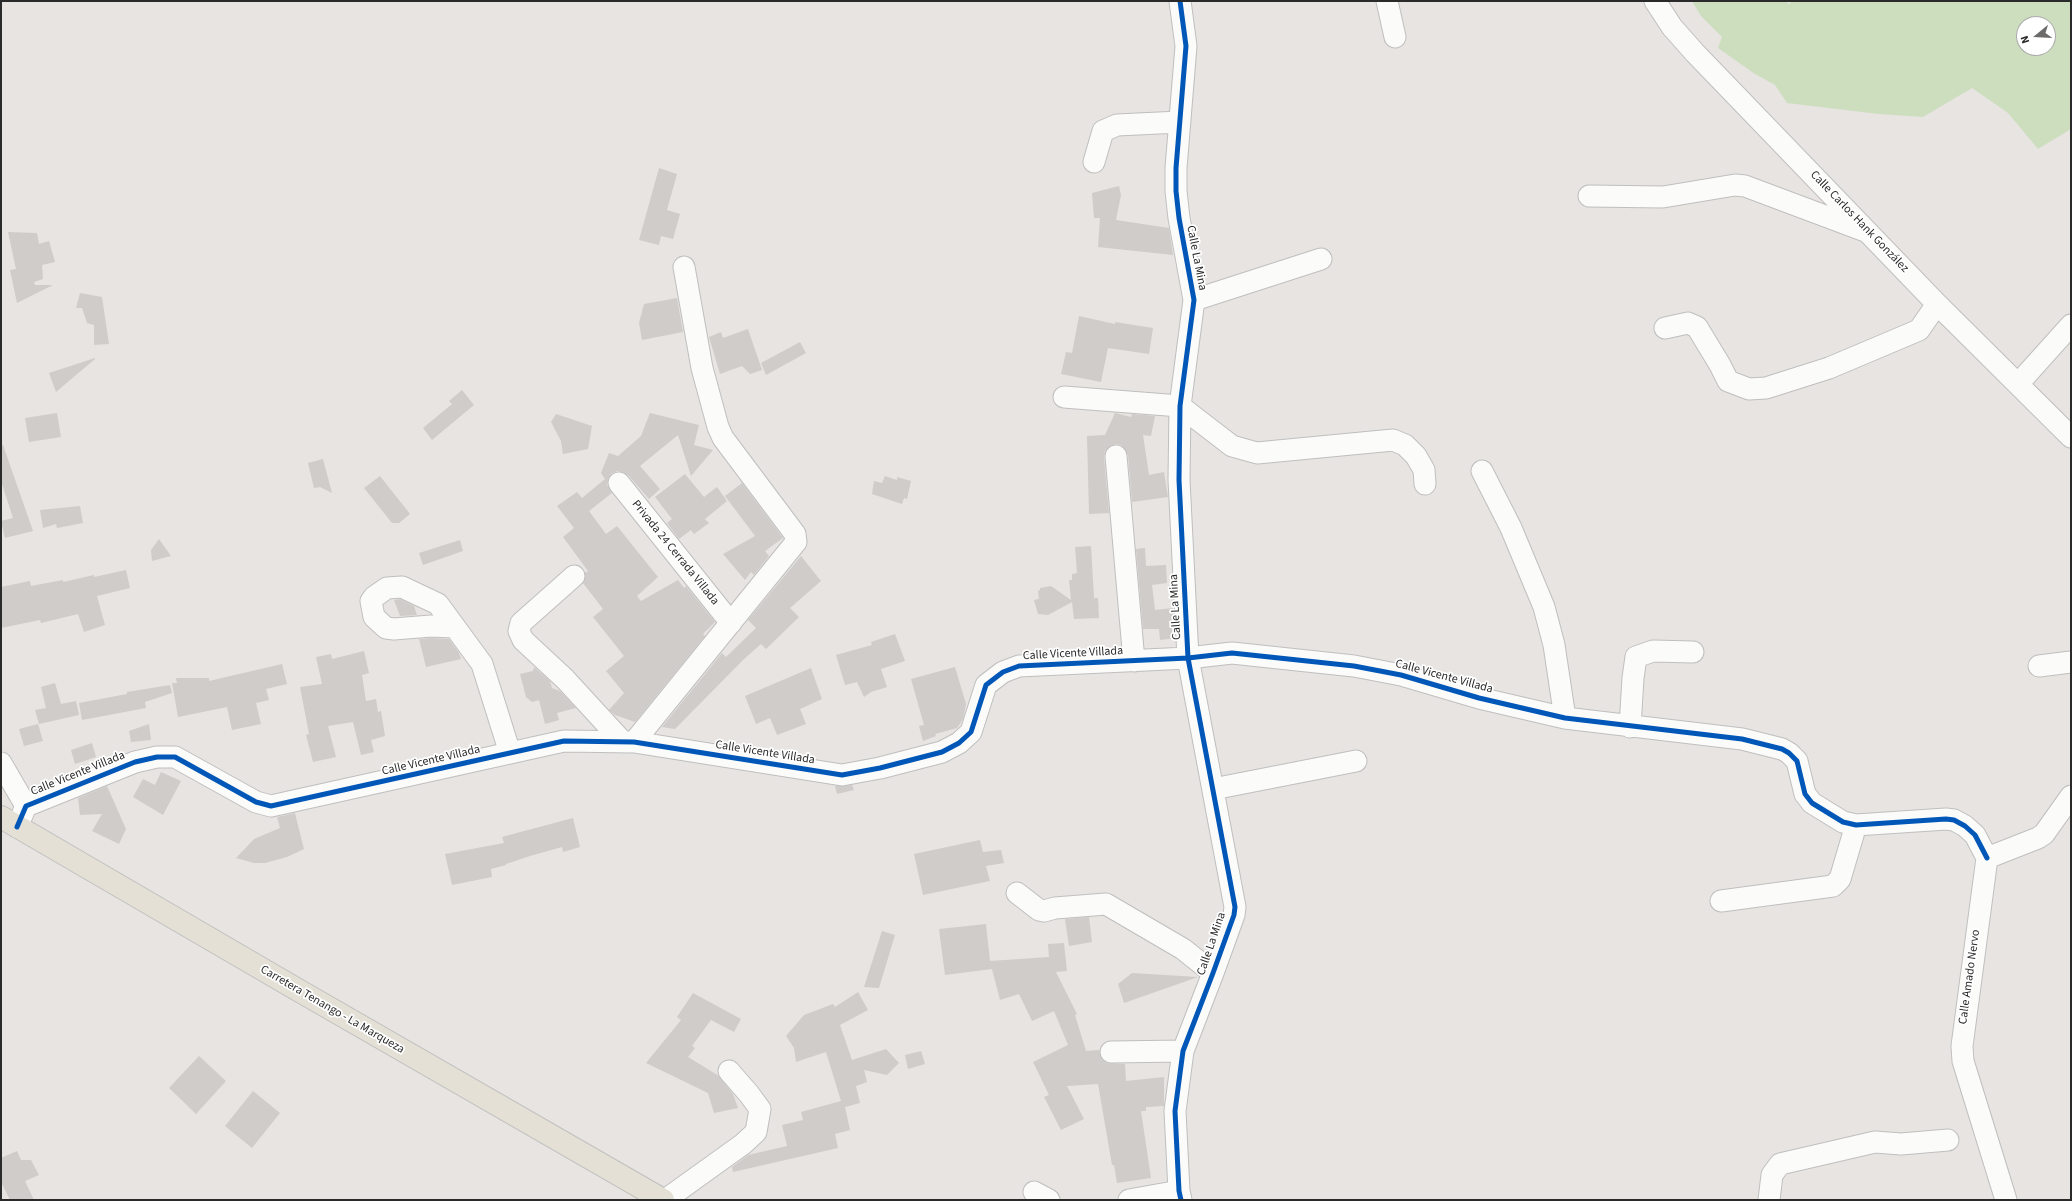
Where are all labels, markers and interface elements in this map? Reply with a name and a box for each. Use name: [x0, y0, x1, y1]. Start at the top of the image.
north arrow: [2016, 16, 2056, 56]
text: N: [2017, 34, 2033, 45]
street label: Calle Carlos Hank González: [1807, 168, 1911, 276]
street label: Calle La Mina: [1183, 224, 1209, 292]
street label: Privada 24 Cerrada Villada: [628, 498, 722, 608]
street label: Calle La Mina: [1167, 574, 1185, 640]
street label: Calle Vicente Villada: [1022, 644, 1124, 664]
street label: Calle Vicente Villada: [1394, 657, 1494, 697]
street label: Calle Vicente Villada: [714, 738, 816, 768]
street label: Calle Vicente Villada: [380, 743, 482, 779]
street label: Calle Vicente Villada: [29, 749, 127, 799]
street label: Calle La Mina: [1194, 910, 1230, 978]
street label: Calle Amado Nervo: [1956, 929, 1984, 1025]
street label: Carretera Tenango - La Marqueza: [257, 963, 407, 1057]

